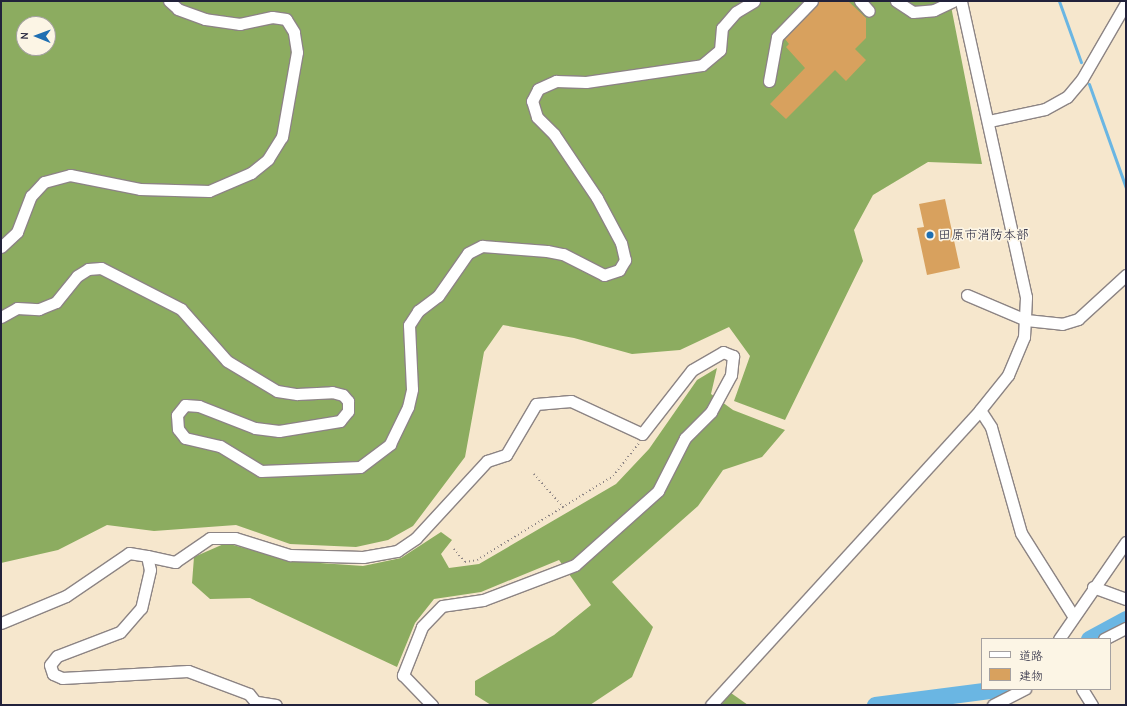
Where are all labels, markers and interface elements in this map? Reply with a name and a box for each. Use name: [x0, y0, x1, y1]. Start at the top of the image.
north arrow: [16, 16, 56, 56]
text: N: [18, 32, 31, 40]
place label: 田原市消防本部: [938, 227, 1029, 243]
marker: 田原市消防本部: [925, 230, 935, 240]
legend: [981, 638, 1111, 690]
text: 道路: [1019, 649, 1043, 663]
text: 建物: [1019, 669, 1043, 683]

